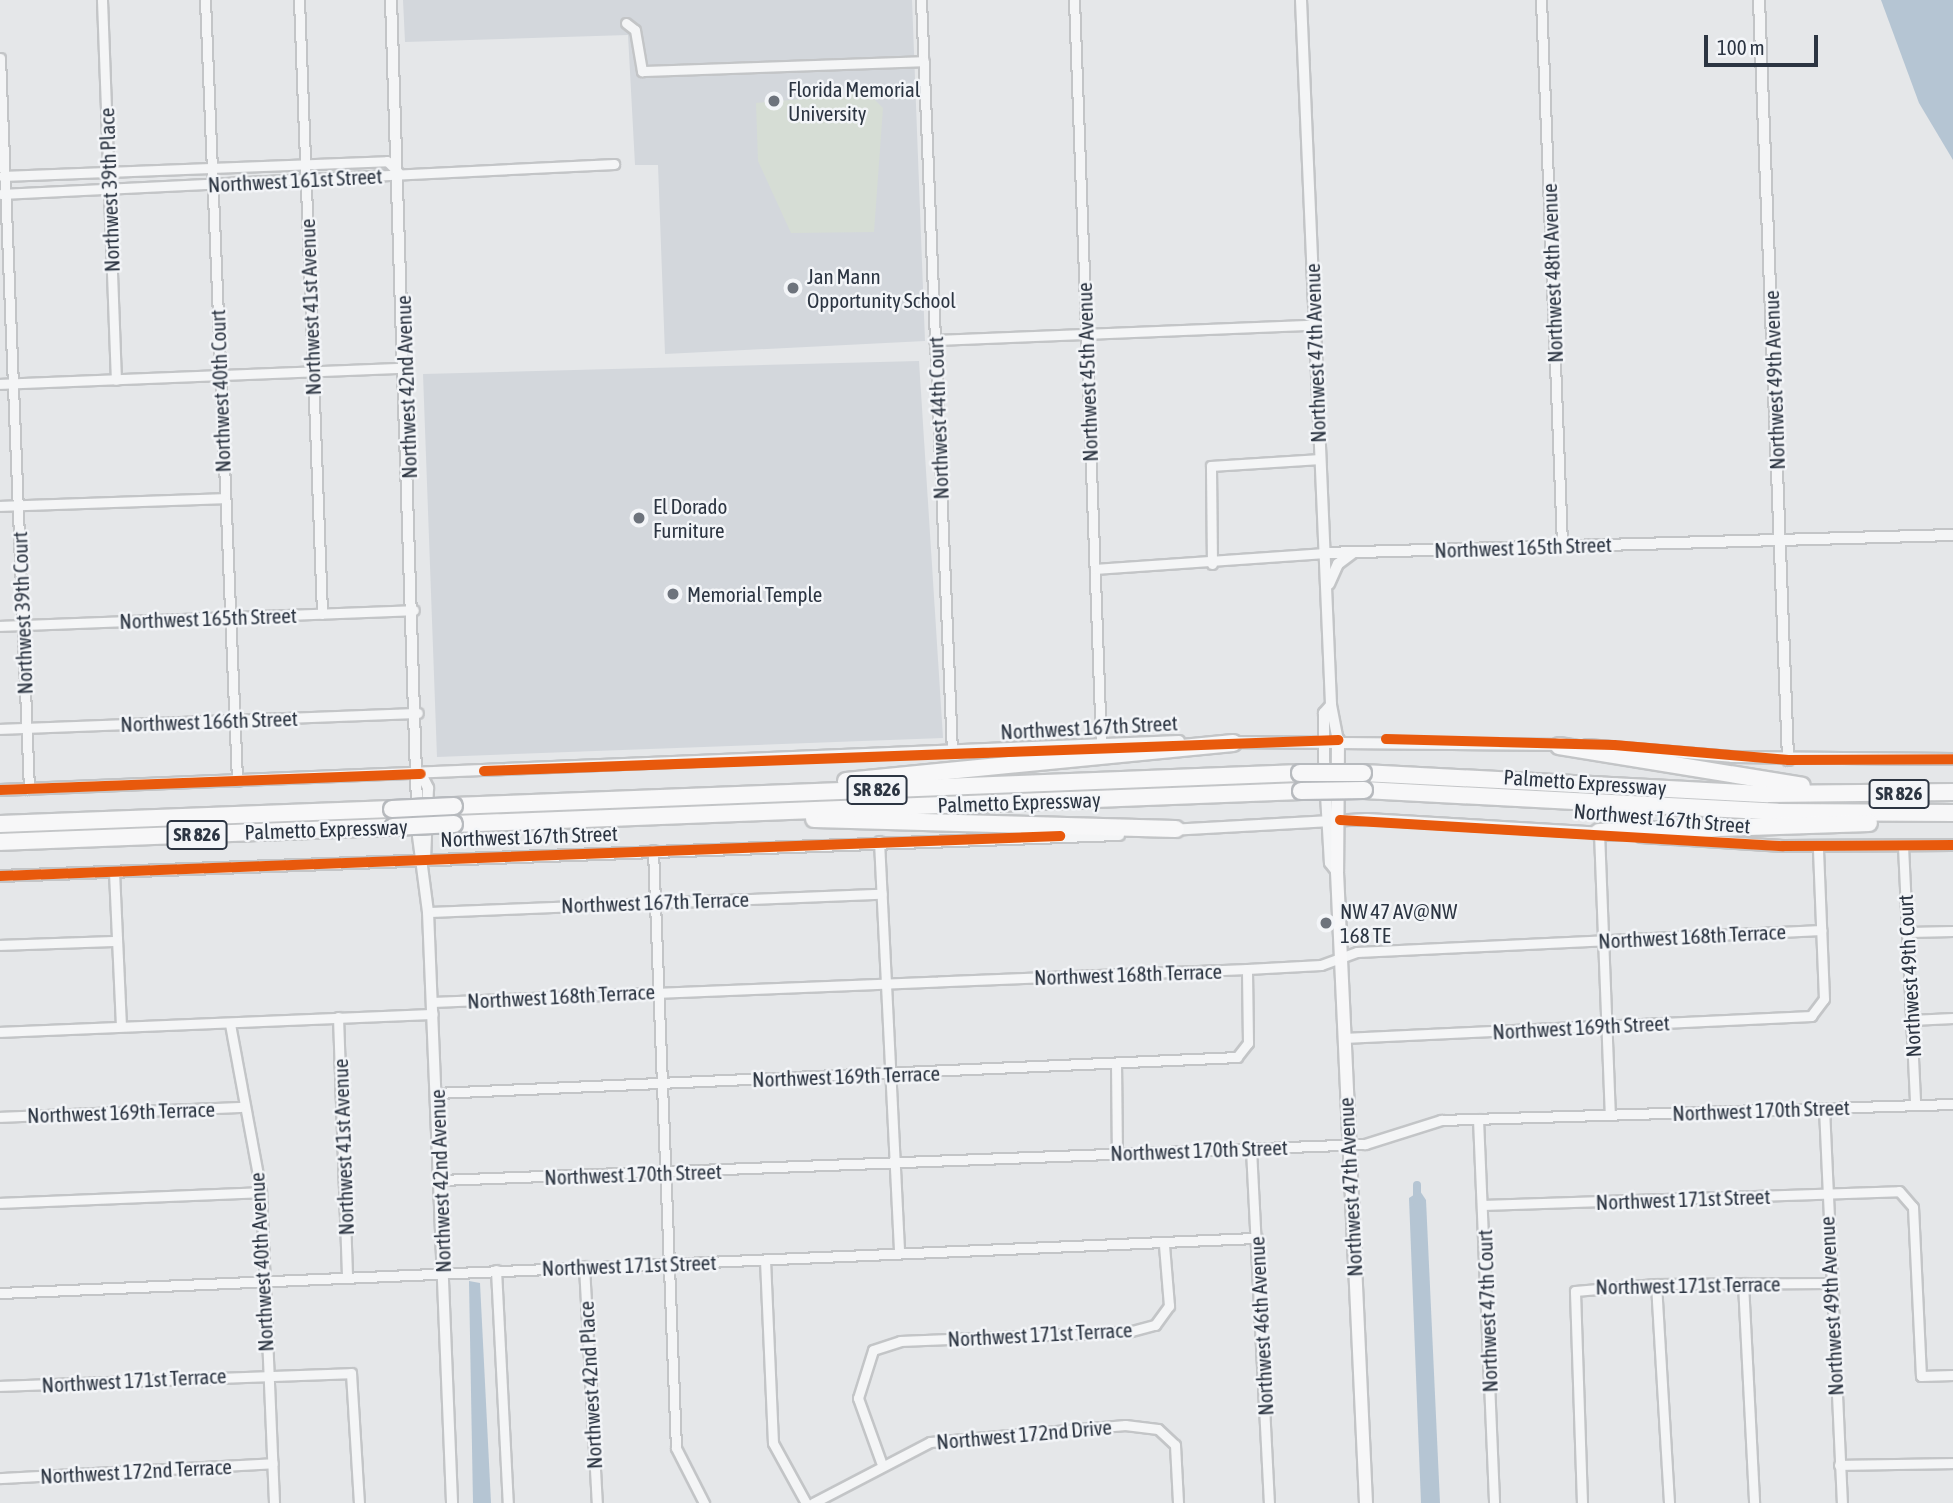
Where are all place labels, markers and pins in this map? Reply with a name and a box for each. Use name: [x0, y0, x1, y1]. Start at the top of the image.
place label: Florida Memorial University: [788, 76, 920, 126]
marker: Florida Memorial University: [766, 93, 782, 109]
place label: Jan Mann Opportunity School: [807, 263, 956, 313]
marker: Jan Mann Opportunity School: [785, 280, 801, 296]
place label: El Dorado Furniture: [653, 493, 727, 543]
marker: El Dorado Furniture: [631, 510, 647, 526]
place label: Memorial Temple: [687, 581, 822, 607]
marker: Memorial Temple: [665, 586, 681, 602]
place label: NW 47 AV@NW 168 TE: [1340, 898, 1457, 948]
marker: NW 47 AV@NW 168 TE: [1318, 915, 1334, 931]

